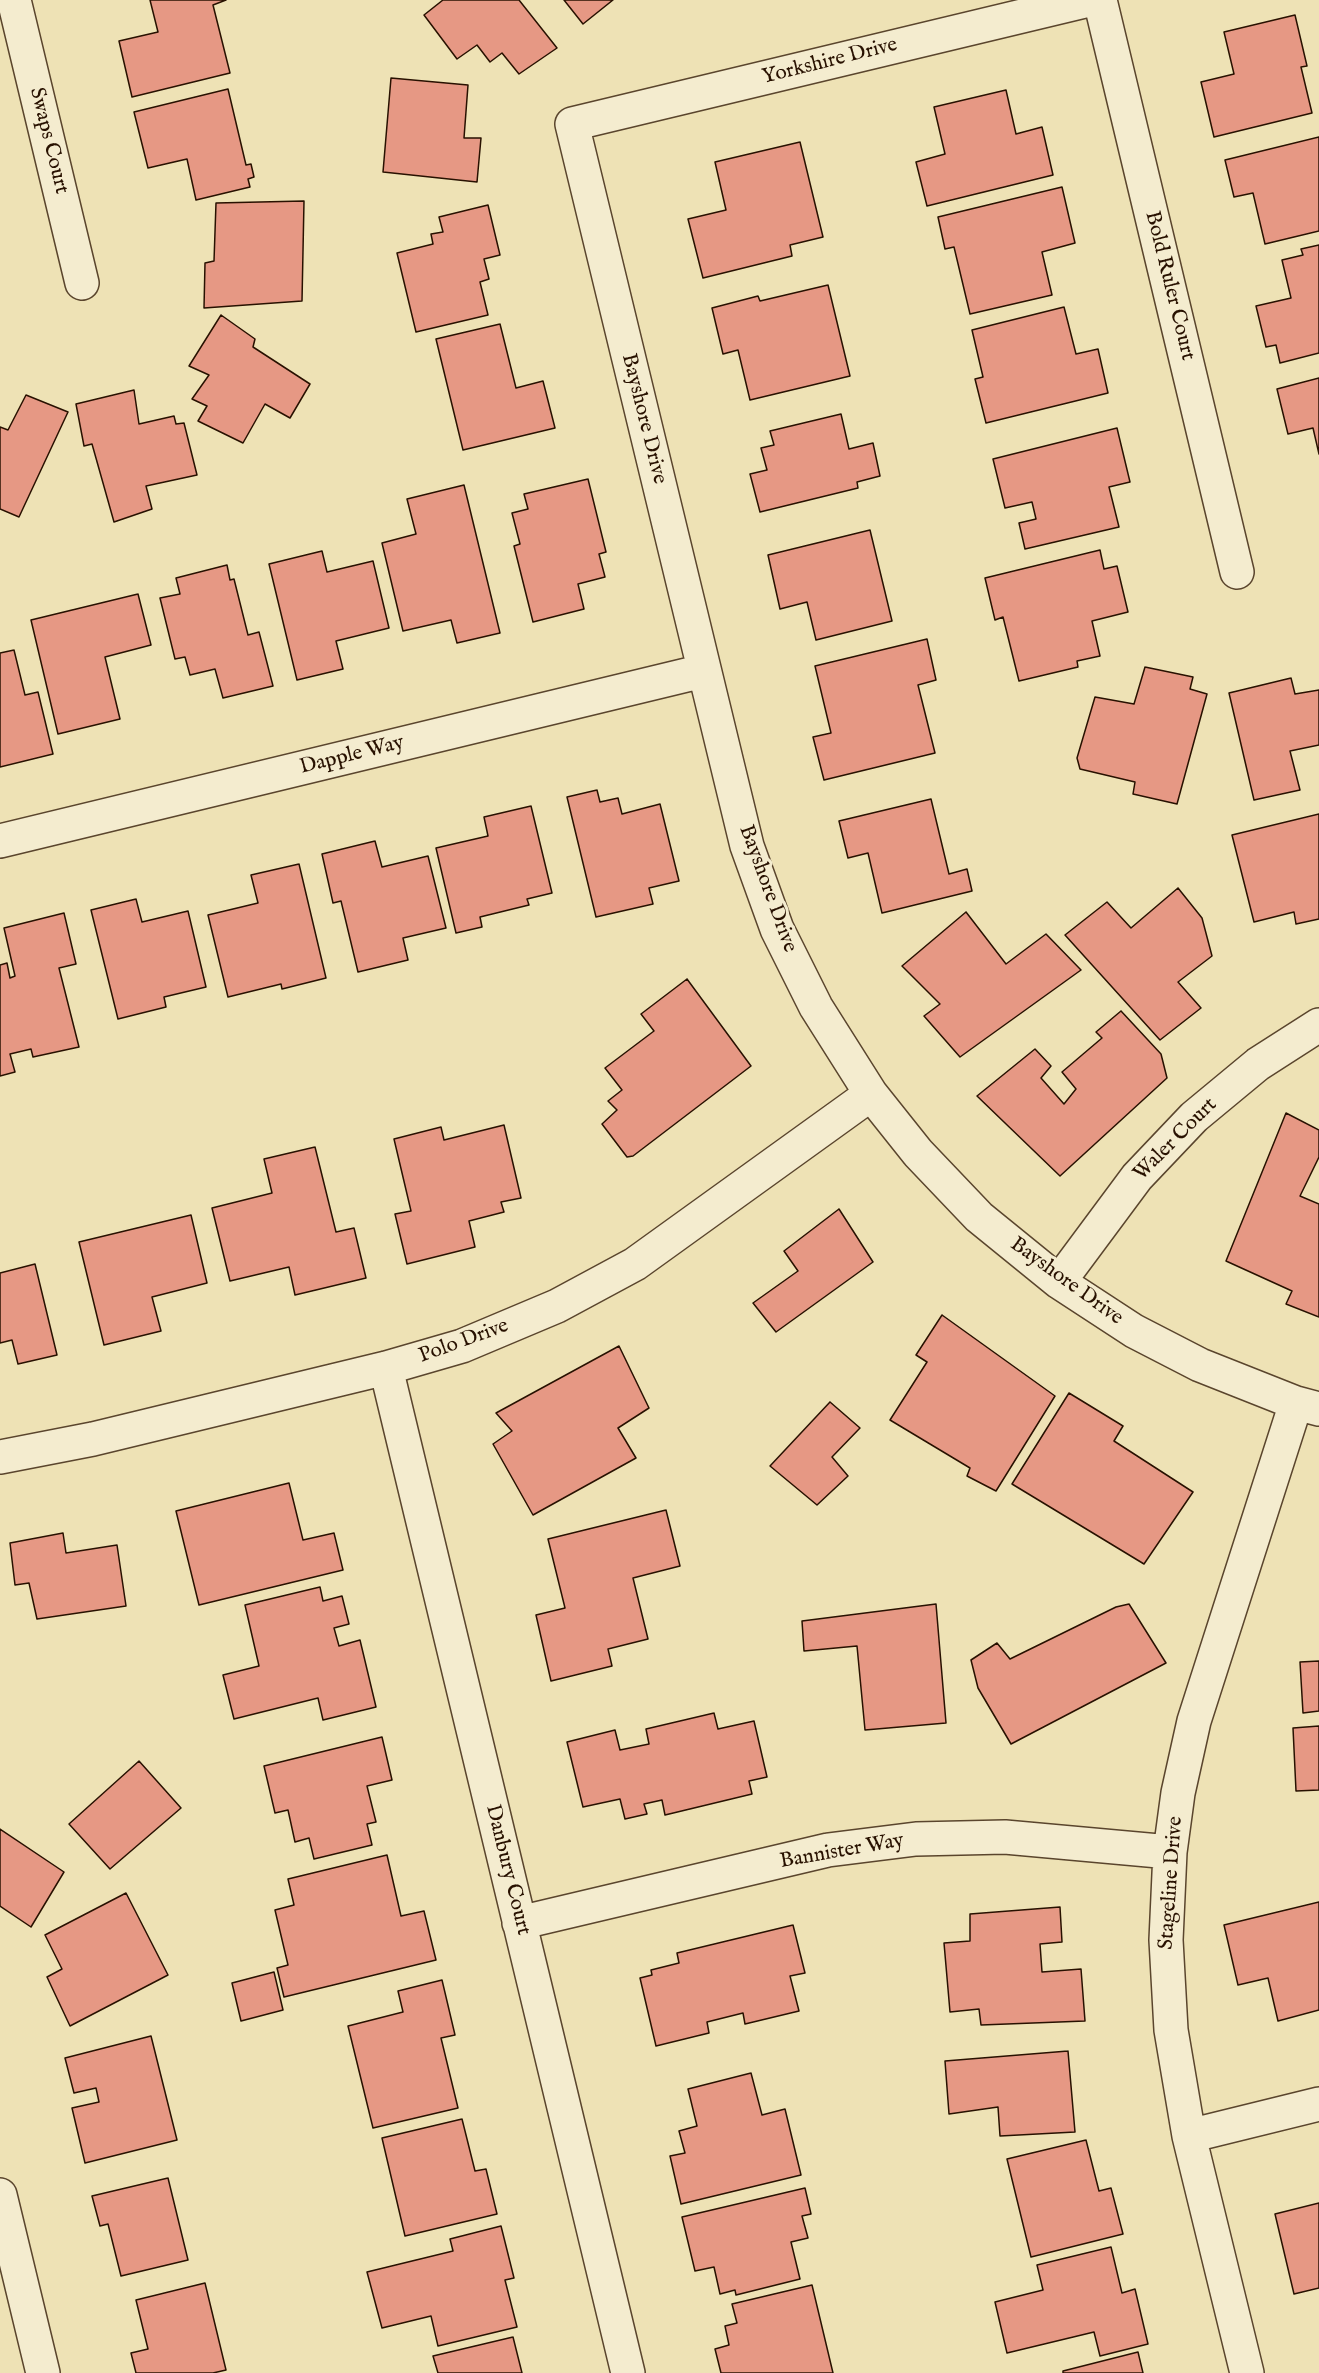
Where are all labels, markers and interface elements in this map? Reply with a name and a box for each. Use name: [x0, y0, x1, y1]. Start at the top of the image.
street label: Yorkshire Drive: [760, 33, 900, 91]
street label: Swaps Court: [23, 85, 73, 197]
street label: Bold Ruler Court: [1138, 209, 1200, 363]
street label: Bayshore Drive: [615, 351, 671, 487]
street label: Dapple Way: [297, 731, 407, 781]
street label: Bayshore Drive: [732, 822, 802, 956]
street label: Waler Court: [1129, 1093, 1223, 1187]
street label: Bayshore Drive: [1005, 1233, 1127, 1331]
street label: Polo Drive: [416, 1314, 512, 1370]
street label: Danbury Court: [479, 1802, 535, 1938]
street label: Stageline Drive: [1155, 1815, 1189, 1951]
street label: Bannister Way: [778, 1829, 906, 1875]

